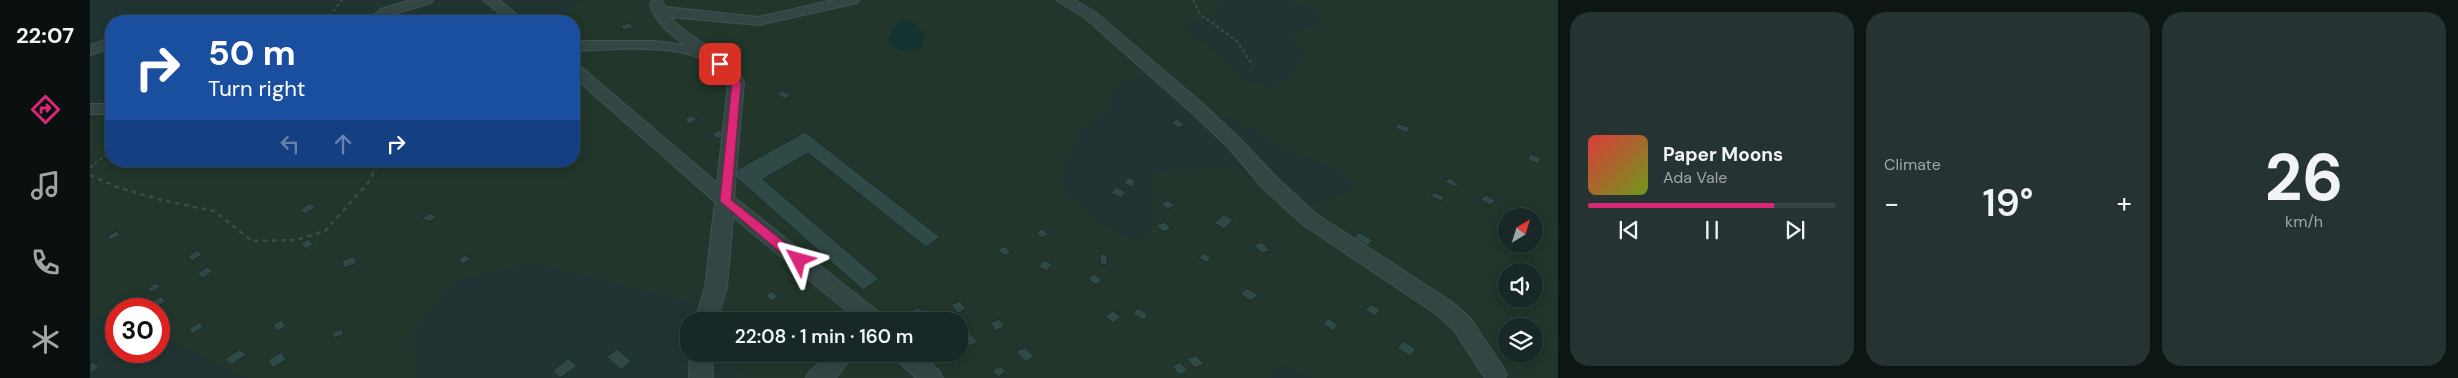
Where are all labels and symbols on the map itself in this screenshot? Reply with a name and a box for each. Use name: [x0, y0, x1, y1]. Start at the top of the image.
pin: [699, 43, 741, 85]
north arrow: [1498, 208, 1542, 252]
position arrow: [772, 233, 824, 285]
speed limit sign: 30: [105, 298, 170, 363]

